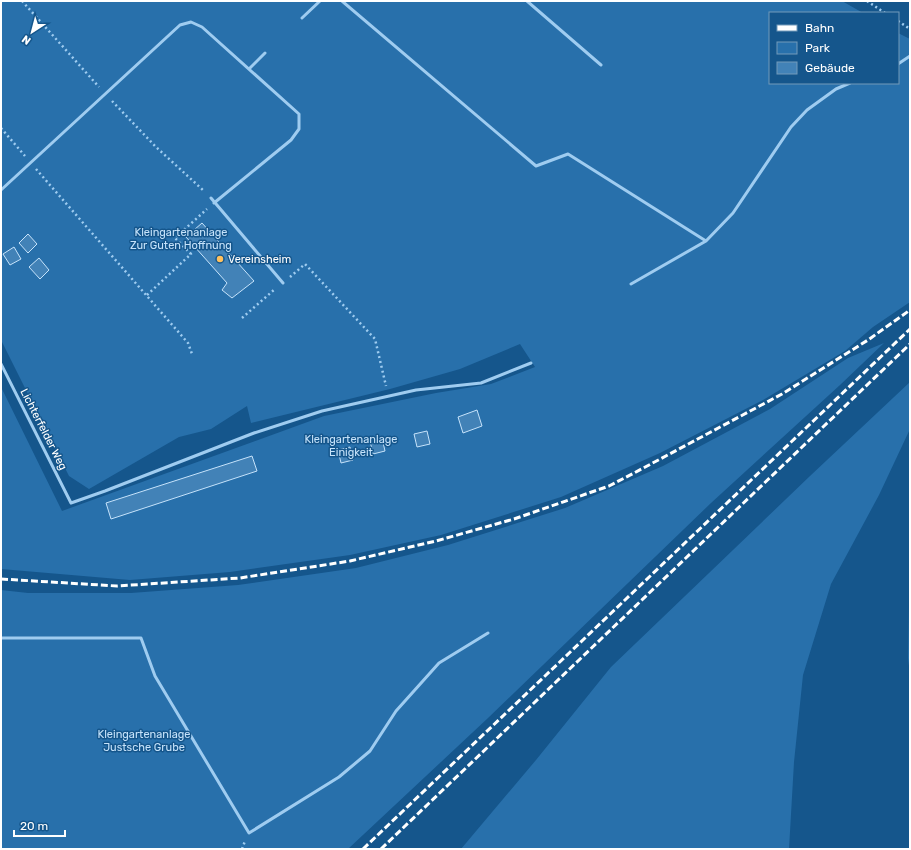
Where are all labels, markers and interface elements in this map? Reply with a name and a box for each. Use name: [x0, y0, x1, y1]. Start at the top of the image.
north arrow: [12, 12, 52, 52]
legend: [769, 12, 899, 84]
text: Bahn: [805, 21, 834, 35]
text: N: [19, 32, 33, 47]
text: Park: [805, 41, 831, 55]
text: Gebäude: [805, 61, 855, 75]
park label: Kleingartenanlage Zur Guten Hoffnung: [130, 226, 232, 252]
place label: Vereinsheim: [228, 253, 291, 266]
marker: Vereinsheim: [215, 254, 225, 264]
street label: Lichterfelder Weg: [17, 386, 70, 472]
park label: Kleingartenanlage Einigkeit: [305, 433, 397, 459]
park label: Kleingartenanlage Justsche Grube: [98, 728, 190, 754]
scale bar: [14, 812, 65, 838]
text: 20 m: [20, 819, 48, 833]

